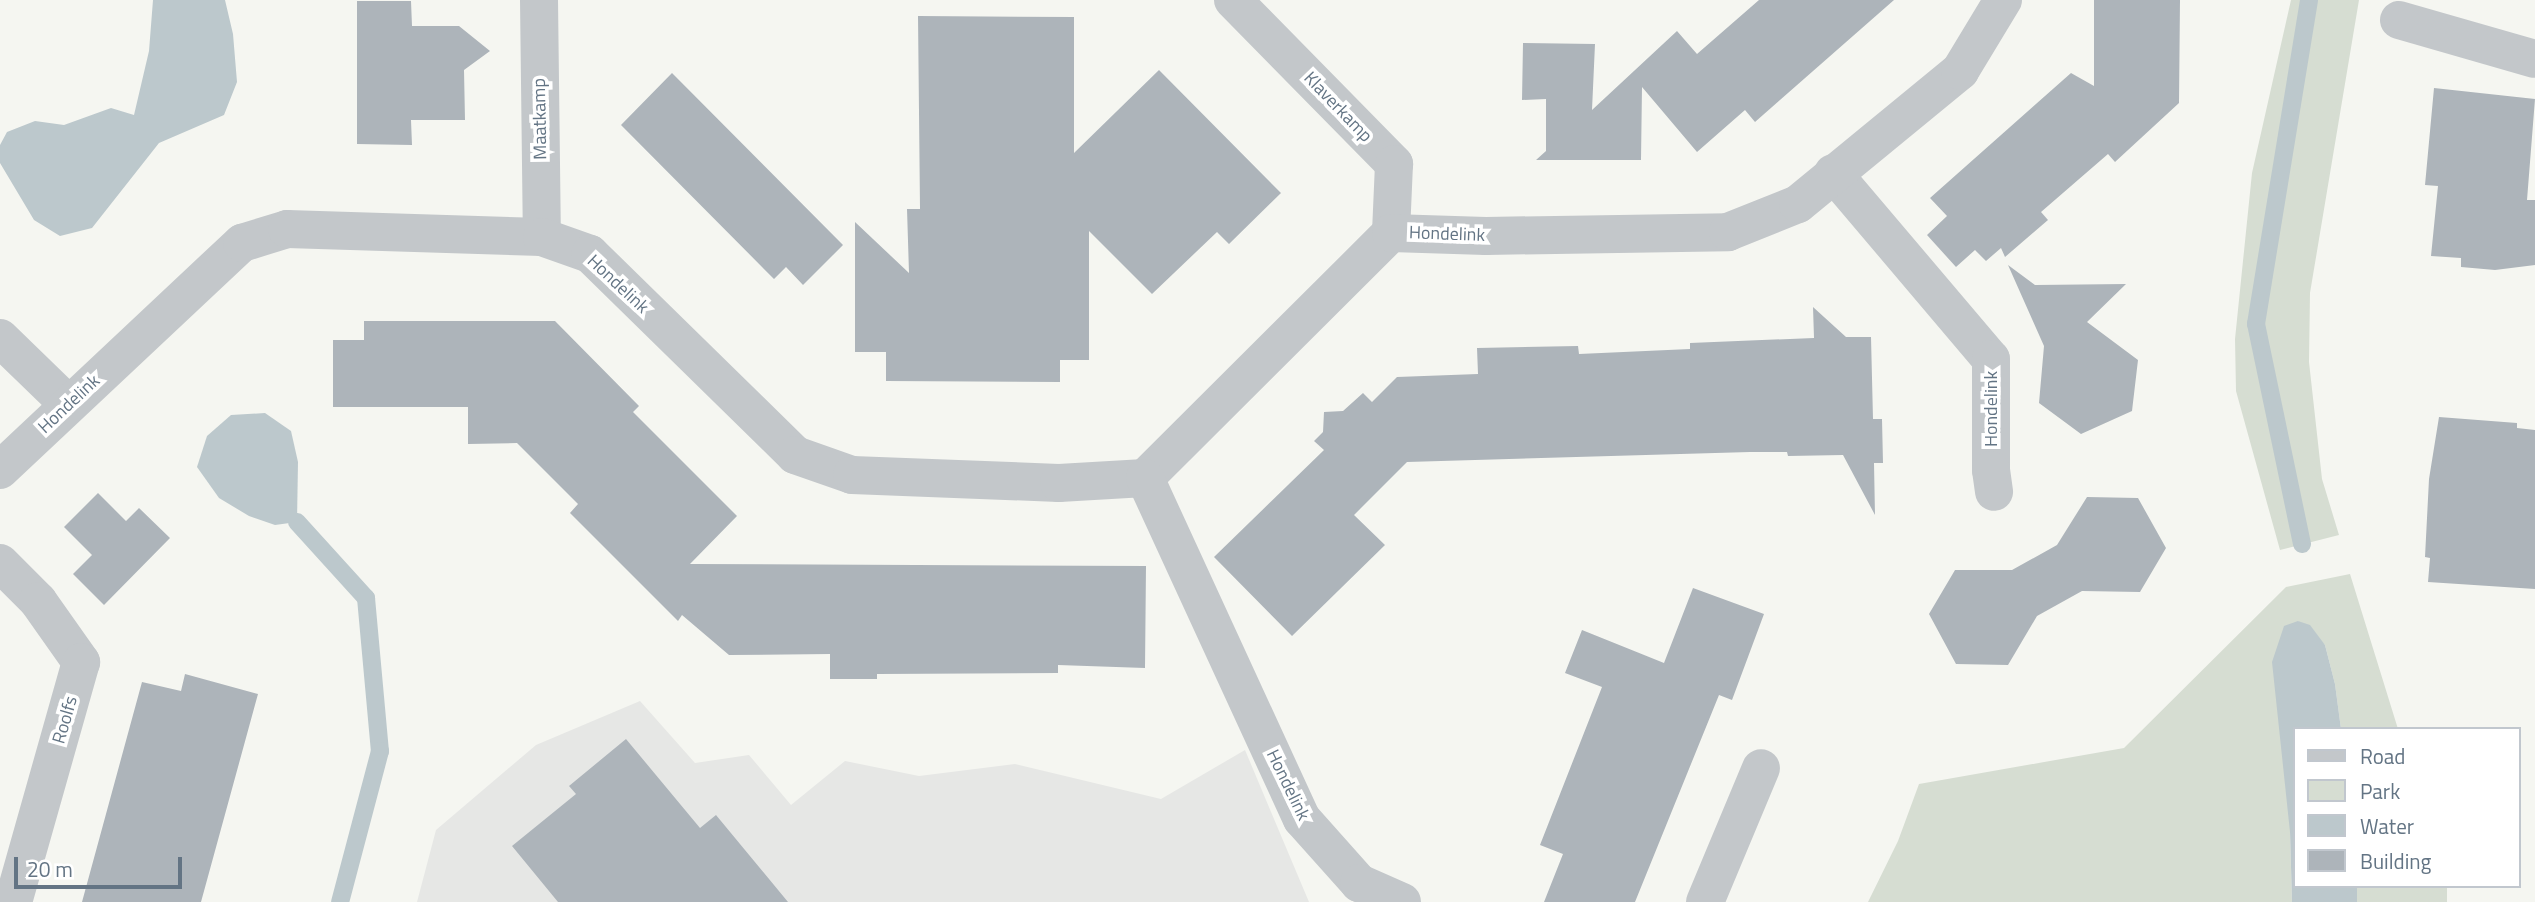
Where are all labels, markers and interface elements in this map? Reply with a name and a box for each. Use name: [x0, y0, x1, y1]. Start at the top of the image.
street label: Klaverkamp: [1299, 67, 1377, 147]
street label: Maatkamp: [528, 78, 552, 160]
street label: Hondelink: [1409, 222, 1485, 246]
street label: Hondelink: [583, 250, 653, 318]
street label: Hondelink: [34, 370, 104, 438]
street label: Hondelink: [1980, 371, 2002, 447]
street label: Roolfs: [48, 694, 82, 746]
legend: [2294, 727, 2521, 888]
text: Road: [2360, 740, 2405, 772]
street label: Hondelink: [1262, 746, 1314, 824]
text: Park: [2360, 775, 2400, 807]
text: Water: [2360, 810, 2414, 842]
scale bar: [18, 842, 186, 886]
text: Building: [2360, 845, 2431, 877]
text: 20 m: [27, 853, 73, 885]

